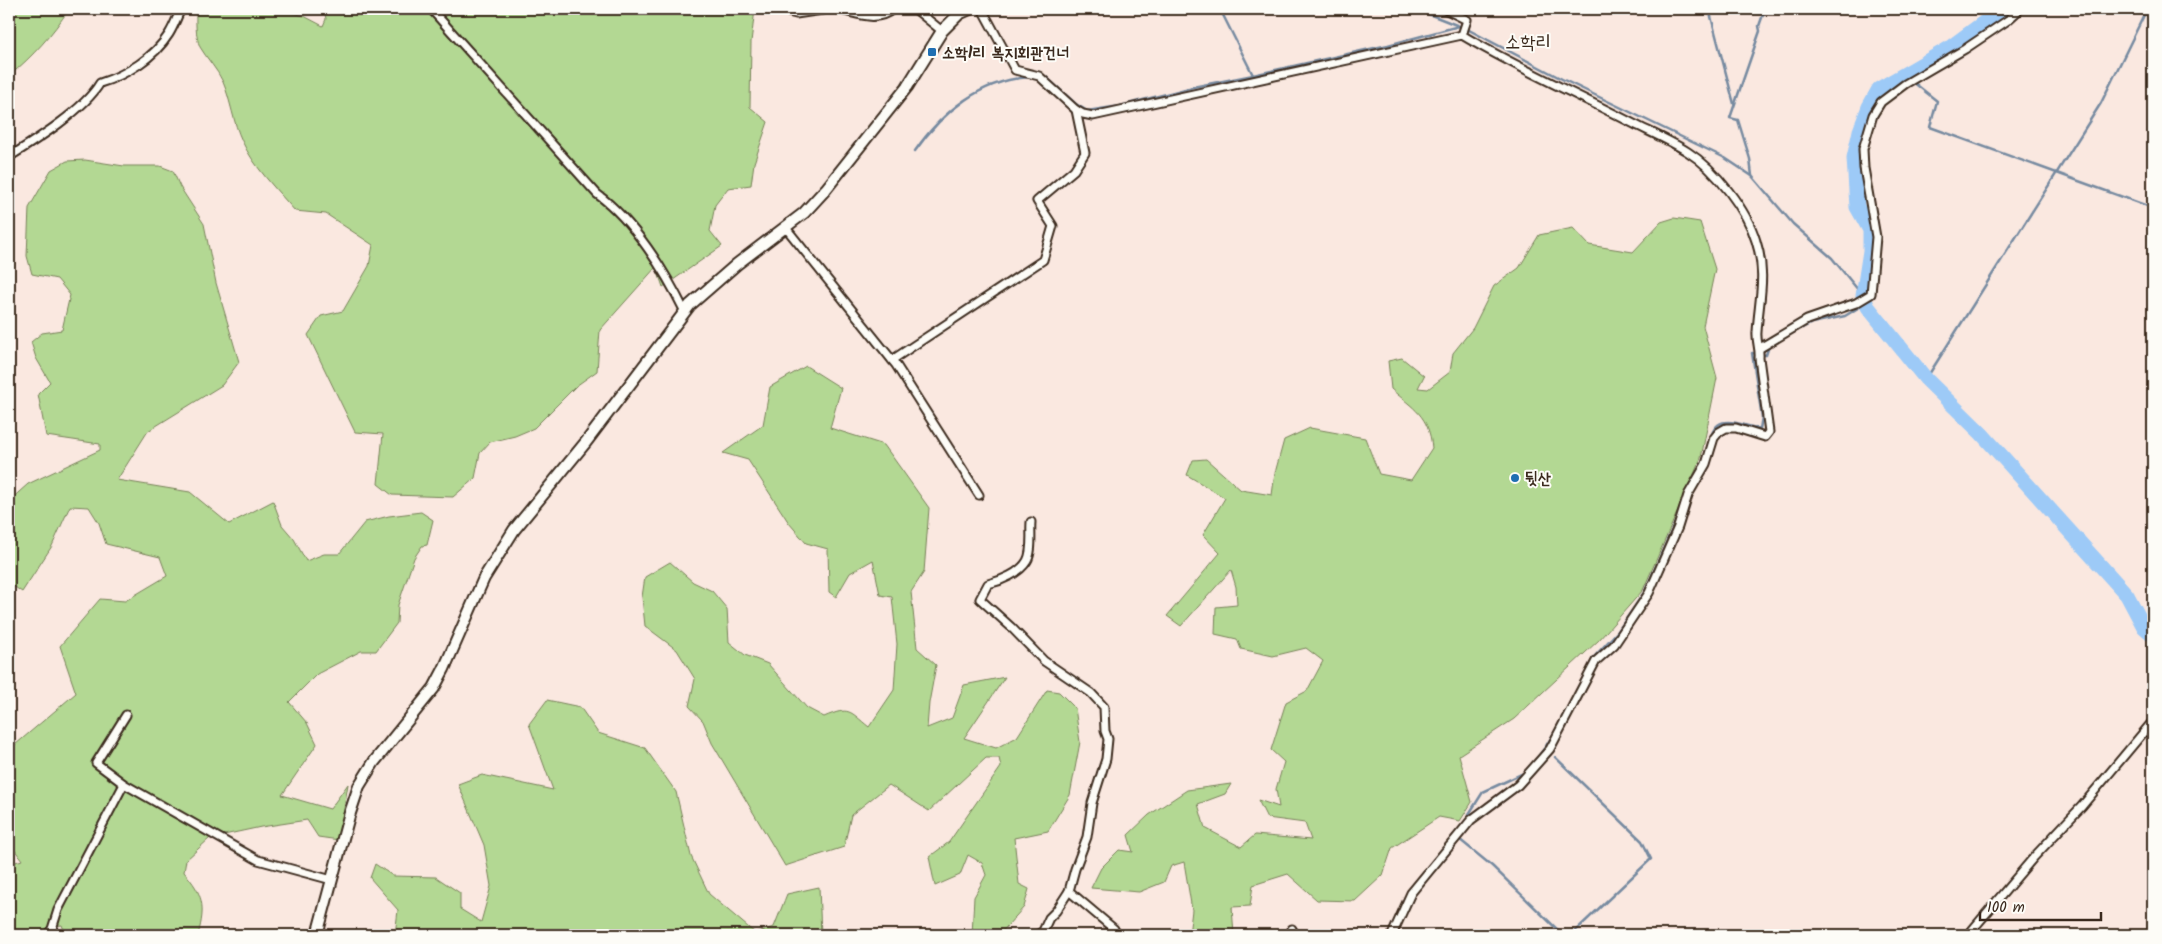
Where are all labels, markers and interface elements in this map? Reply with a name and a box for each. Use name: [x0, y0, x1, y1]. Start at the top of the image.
district label: 소학리: [1505, 28, 1551, 58]
place label: 소학1리 복지회관건너: [942, 41, 1069, 66]
marker: 소학1리 복지회관건너: [926, 46, 938, 58]
place label: 뒷산: [1525, 467, 1551, 492]
marker: 뒷산: [1509, 472, 1521, 484]
scale bar: [1980, 889, 2101, 921]
text: 100 m: [1987, 896, 2025, 920]

